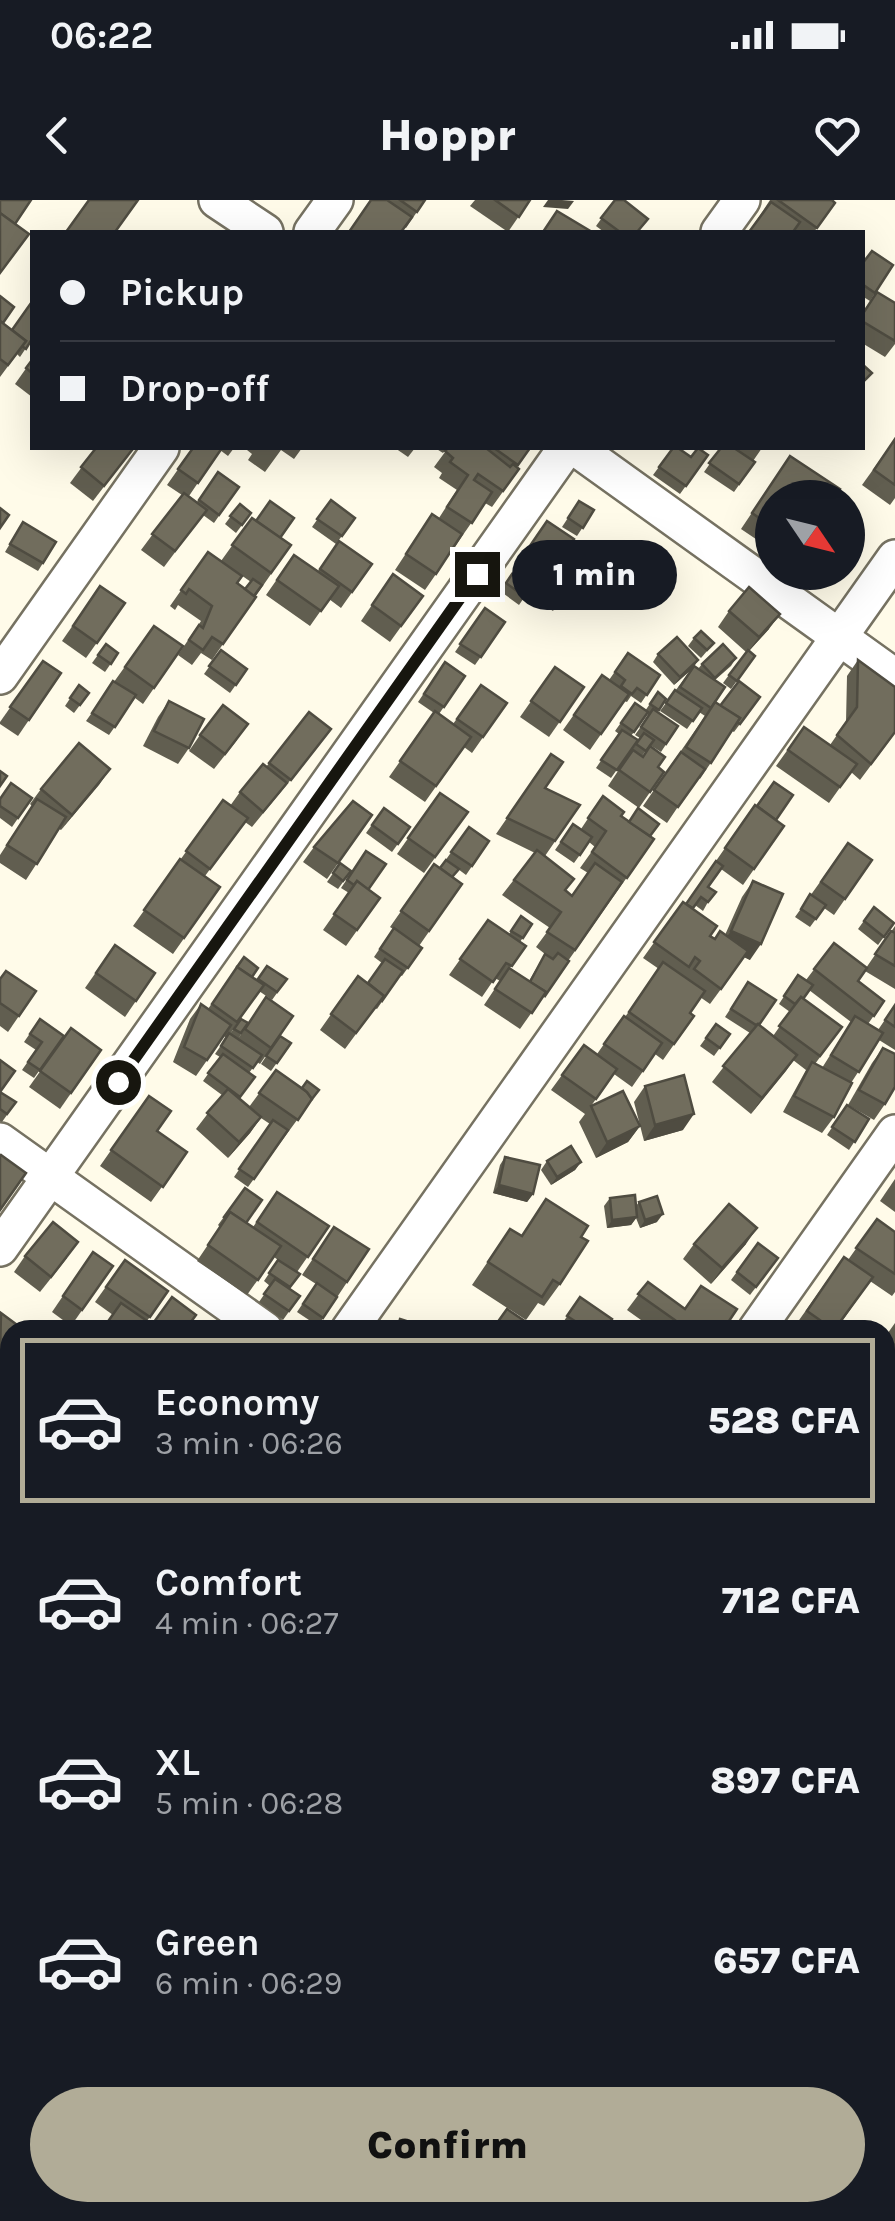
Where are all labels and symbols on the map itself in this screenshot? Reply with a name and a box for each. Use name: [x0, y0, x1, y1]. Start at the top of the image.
north arrow: [755, 480, 865, 590]
callout: 1 min: [512, 539, 677, 609]
route end: [455, 552, 500, 597]
route start: [96, 1060, 141, 1105]

